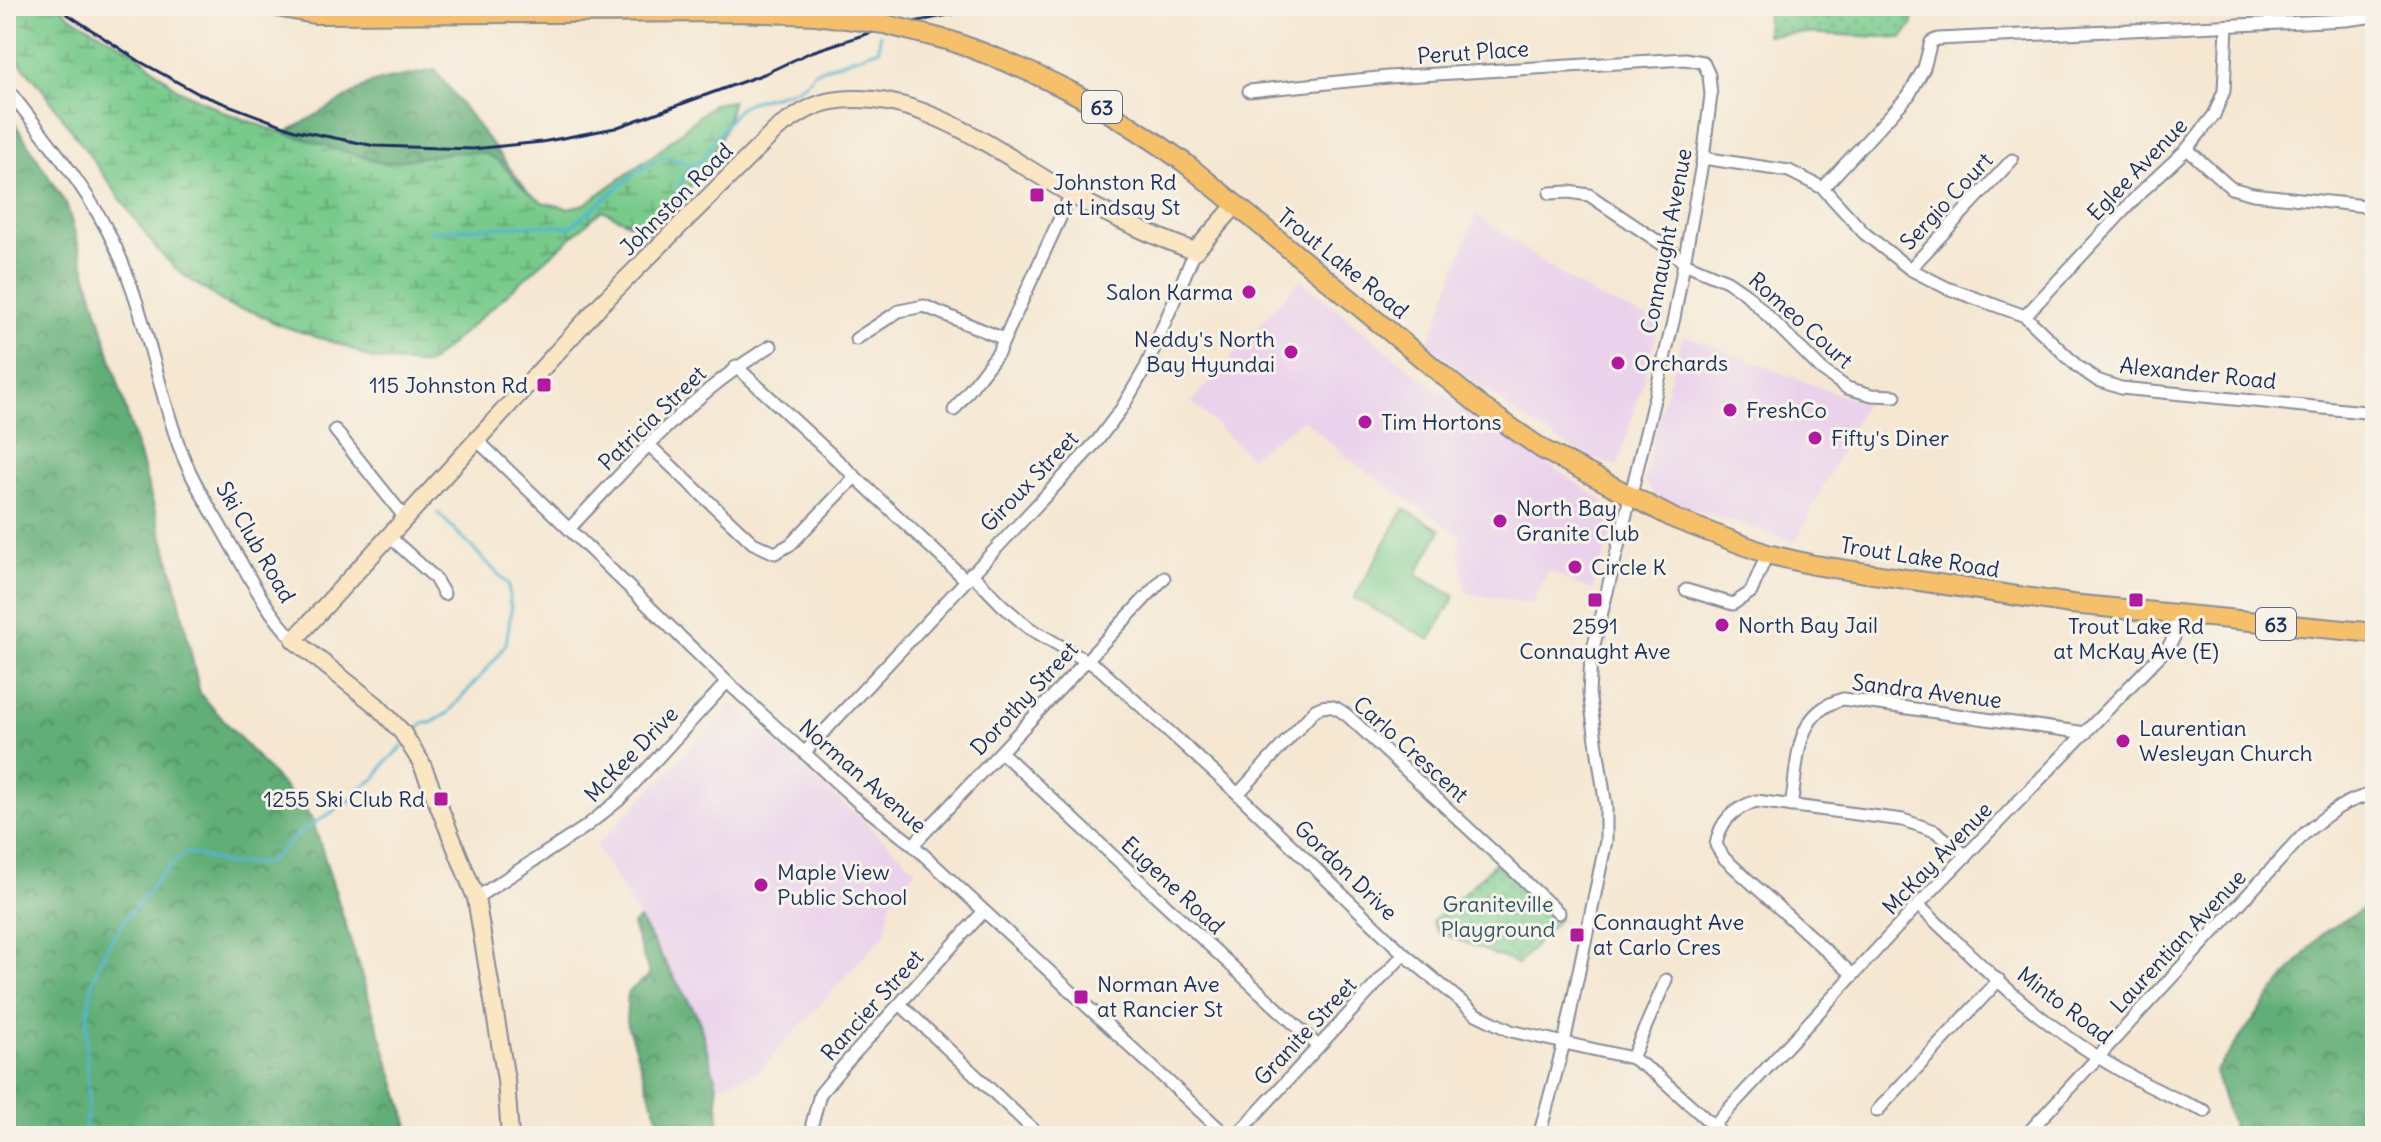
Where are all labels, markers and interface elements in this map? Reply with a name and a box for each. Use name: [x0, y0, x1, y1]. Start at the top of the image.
street label: Perut Place: [1416, 34, 1530, 70]
road number: 63: [1082, 91, 1122, 123]
street label: Eglee Avenue: [2081, 112, 2193, 226]
street label: Johnston Road: [614, 137, 738, 261]
street label: Connaught Avenue: [1634, 146, 1698, 336]
street label: Sergio Court: [1894, 146, 1998, 256]
place label: Johnston Rd at Lindsay St: [1053, 168, 1180, 221]
marker: Johnston Rd at Lindsay St: [1028, 186, 1046, 204]
street label: Trout Lake Road: [1272, 202, 1414, 324]
street label: Romeo Court: [1743, 266, 1859, 374]
place label: Salon Karma: [1106, 278, 1233, 306]
marker: Salon Karma: [1240, 283, 1258, 301]
place label: Neddy's North Bay Hyundai: [1134, 325, 1275, 378]
marker: Neddy's North Bay Hyundai: [1282, 343, 1300, 361]
place label: Orchards: [1634, 349, 1728, 377]
street label: Alexander Road: [2118, 351, 2278, 395]
marker: Orchards: [1609, 354, 1627, 372]
street label: Patricia Street: [592, 360, 712, 476]
place label: 115 Johnston Rd: [369, 371, 528, 399]
marker: 115 Johnston Rd: [535, 376, 553, 394]
place label: FreshCo: [1746, 396, 1827, 424]
marker: FreshCo: [1721, 401, 1739, 419]
place label: Tim Hortons: [1381, 408, 1502, 436]
marker: Tim Hortons: [1356, 413, 1374, 431]
place label: Fifty's Diner: [1831, 424, 1949, 452]
street label: Giroux Street: [974, 425, 1084, 537]
marker: Fifty's Diner: [1806, 429, 1824, 447]
street label: Ski Club Road: [210, 477, 302, 607]
place label: North Bay Granite Club: [1516, 494, 1640, 547]
marker: North Bay Granite Club: [1491, 512, 1509, 530]
street label: Trout Lake Road: [1838, 531, 2002, 583]
place label: Circle K: [1591, 553, 1666, 581]
marker: Circle K: [1566, 558, 1584, 576]
marker: 2591 Connaught Ave: [1586, 591, 1604, 609]
marker: Trout Lake Rd at McKay Ave (E): [2127, 591, 2145, 609]
road number: 63: [2256, 608, 2296, 640]
place label: North Bay Jail: [1738, 611, 1878, 639]
place label: 2591 Connaught Ave: [1519, 612, 1671, 665]
place label: Trout Lake Rd at McKay Ave (E): [2053, 612, 2219, 665]
marker: North Bay Jail: [1713, 616, 1731, 634]
street label: Dorothy Street: [964, 635, 1084, 761]
street label: Sandra Avenue: [1850, 668, 2004, 714]
street label: Carlo Crescent: [1348, 690, 1474, 808]
street label: McKee Drive: [578, 700, 684, 808]
street label: Norman Avenue: [793, 713, 933, 839]
place label: Laurentian Wesleyan Church: [2139, 714, 2312, 767]
marker: Laurentian Wesleyan Church: [2114, 732, 2132, 750]
place label: 1255 Ski Club Rd: [264, 785, 425, 813]
marker: 1255 Ski Club Rd: [432, 790, 450, 808]
street label: McKay Avenue: [1876, 796, 1998, 920]
street label: Gordon Drive: [1289, 814, 1403, 926]
street label: Eugene Road: [1116, 830, 1230, 940]
place label: Maple View Public School: [777, 858, 907, 911]
street label: Laurentian Avenue: [2104, 863, 2252, 1019]
marker: Maple View Public School: [752, 876, 770, 894]
park label: Graniteville Playground: [1440, 890, 1556, 943]
place label: Connaught Ave at Carlo Cres: [1593, 908, 1744, 961]
marker: Connaught Ave at Carlo Cres: [1568, 926, 1586, 944]
street label: Rancier Street: [815, 944, 929, 1066]
street label: Minto Road: [2012, 960, 2118, 1050]
place label: Norman Ave at Rancier St: [1097, 970, 1223, 1023]
street label: Granite Street: [1248, 971, 1362, 1091]
marker: Norman Ave at Rancier St: [1072, 988, 1090, 1006]

